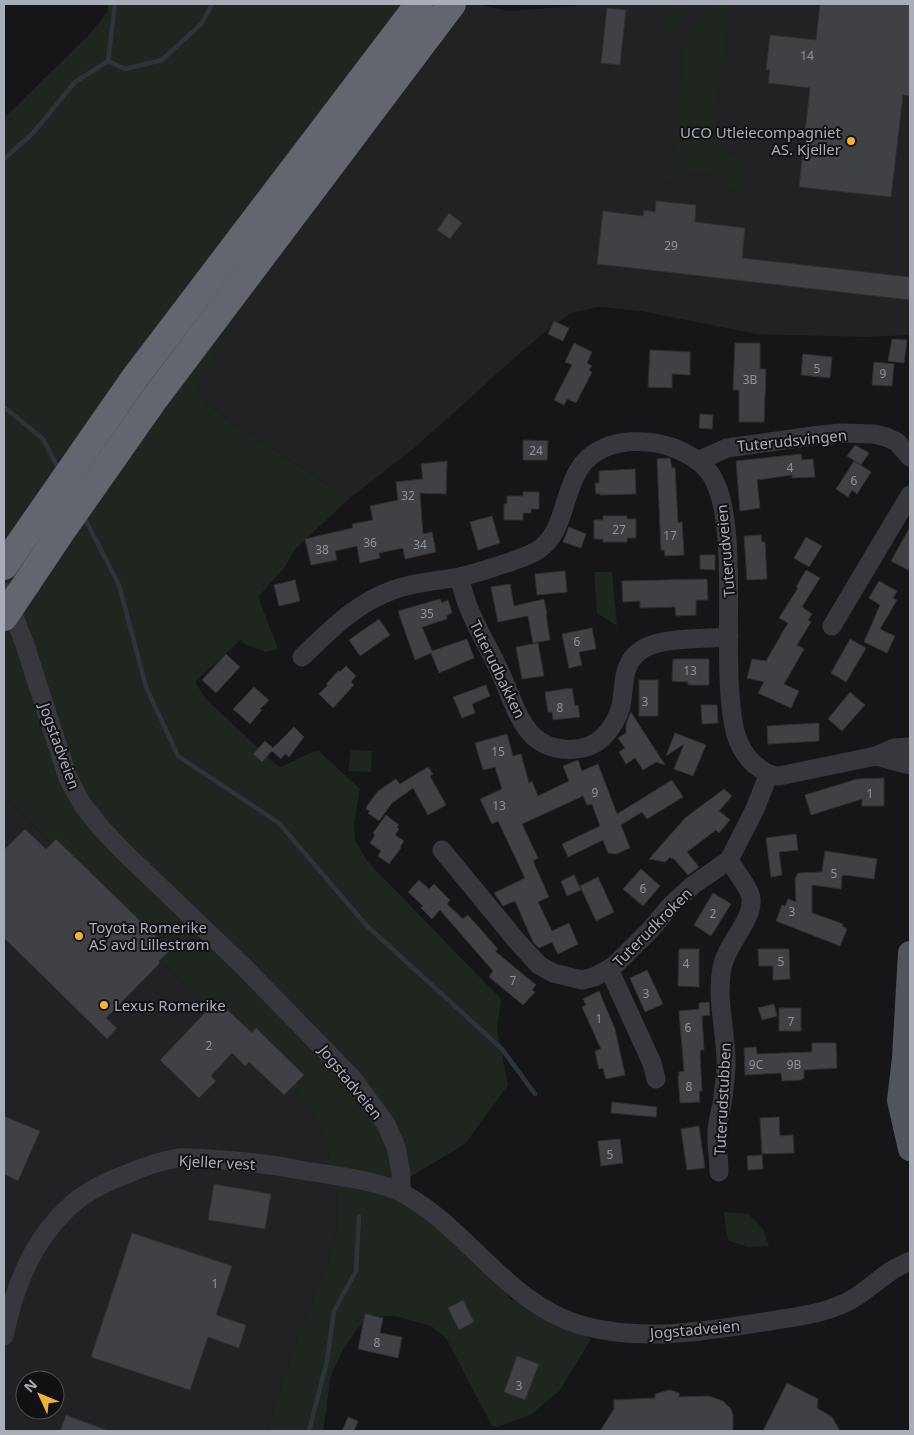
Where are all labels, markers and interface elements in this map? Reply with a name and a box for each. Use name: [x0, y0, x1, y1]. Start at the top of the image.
house number: 14: [800, 47, 814, 64]
place label: UCO Utleiecompagniet AS. Kjeller: [680, 122, 842, 159]
marker: UCO Utleiecompagniet AS. Kjeller: [845, 135, 857, 147]
house number: 29: [664, 237, 678, 254]
house number: 5: [814, 360, 821, 377]
house number: 9: [880, 365, 887, 382]
house number: 3B: [743, 371, 758, 388]
street label: Tuterudsvingen: [736, 424, 848, 456]
house number: 24: [529, 442, 543, 459]
house number: 4: [787, 459, 794, 476]
house number: 6: [851, 472, 858, 489]
house number: 32: [401, 487, 415, 504]
street label: Tuterudveien: [711, 504, 739, 598]
house number: 27: [612, 521, 626, 538]
house number: 17: [663, 527, 677, 544]
house number: 36: [363, 534, 377, 551]
house number: 34: [413, 536, 427, 553]
house number: 38: [315, 541, 329, 558]
house number: 35: [420, 605, 434, 622]
street label: Tuterudbakken: [466, 617, 530, 721]
house number: 6: [574, 633, 581, 650]
house number: 13: [683, 662, 697, 679]
house number: 3: [642, 693, 649, 710]
street label: Jogstadveien: [34, 698, 85, 792]
house number: 8: [557, 699, 564, 716]
house number: 15: [491, 743, 505, 760]
house number: 9: [592, 784, 599, 801]
house number: 1: [867, 785, 873, 802]
house number: 13: [492, 797, 506, 814]
house number: 5: [831, 865, 838, 882]
house number: 6: [640, 880, 647, 897]
street label: Tuterudkroken: [608, 883, 696, 971]
house number: 3: [789, 903, 796, 920]
house number: 2: [710, 905, 717, 922]
place label: Toyota Romerike AS avd Lillestrøm: [89, 917, 209, 954]
marker: Toyota Romerike AS avd Lillestrøm: [73, 930, 85, 942]
house number: 5: [778, 953, 785, 970]
house number: 4: [683, 955, 690, 972]
house number: 7: [510, 972, 517, 989]
house number: 3: [643, 985, 650, 1002]
place label: Lexus Romerike: [114, 995, 226, 1015]
marker: Lexus Romerike: [98, 999, 110, 1011]
house number: 1: [596, 1010, 602, 1027]
house number: 7: [788, 1013, 795, 1030]
house number: 6: [685, 1019, 692, 1036]
house number: 2: [206, 1037, 213, 1054]
street label: Jogstadveien: [314, 1039, 387, 1123]
street label: Tuterudstubben: [709, 1042, 735, 1156]
house number: 9C: [749, 1056, 764, 1073]
house number: 9B: [787, 1056, 802, 1073]
house number: 8: [686, 1078, 693, 1095]
house number: 5: [607, 1146, 614, 1163]
street label: Kjeller vest: [178, 1150, 256, 1174]
house number: 1: [212, 1275, 218, 1292]
street label: Jogstadveien: [647, 1315, 741, 1343]
house number: 8: [374, 1334, 381, 1351]
north arrow: [15, 1370, 65, 1420]
text: N: [19, 1375, 41, 1396]
house number: 3: [516, 1377, 523, 1394]

